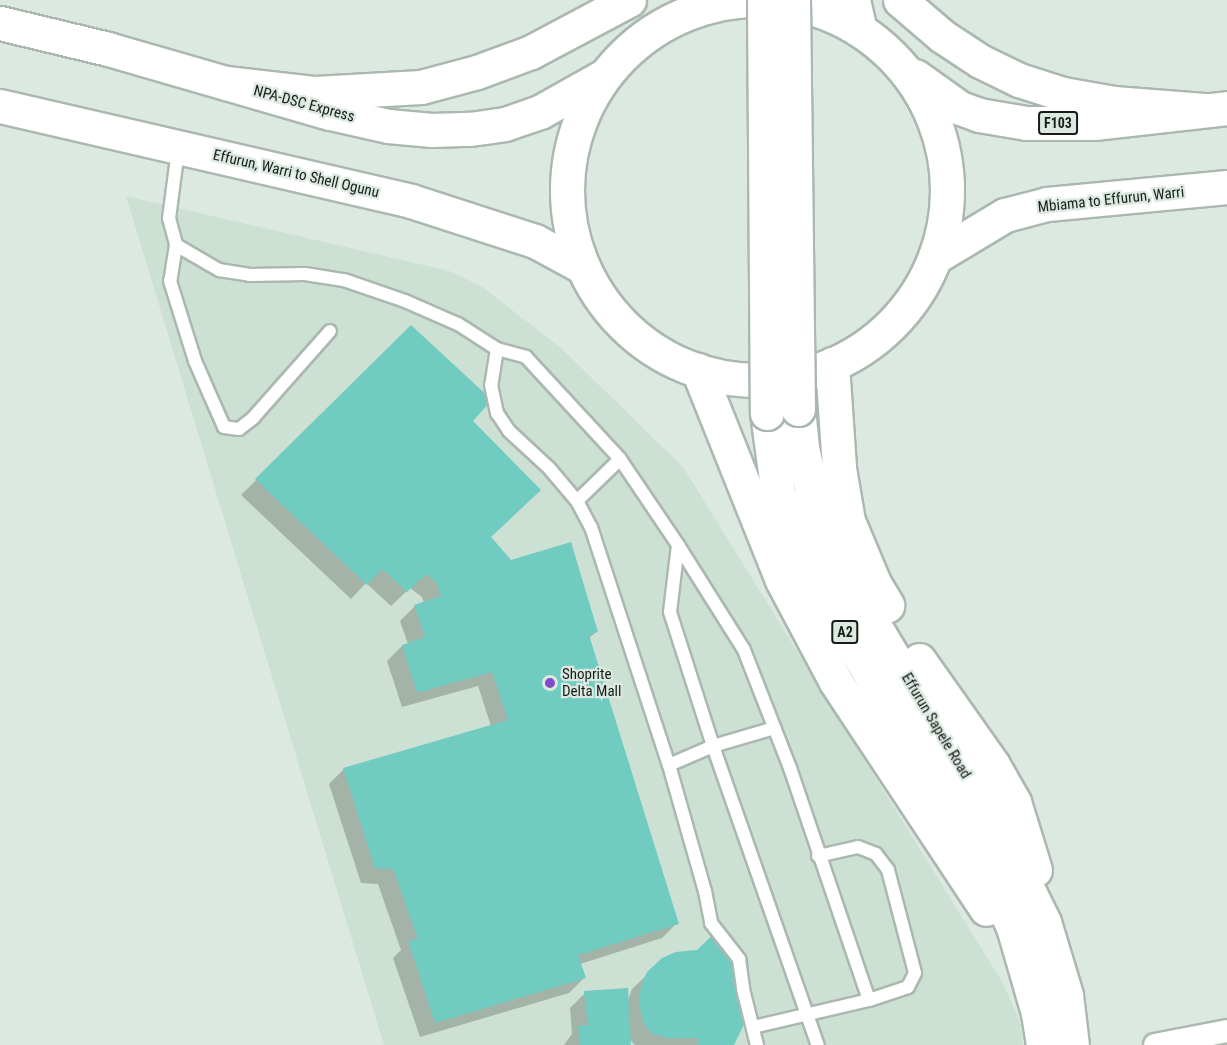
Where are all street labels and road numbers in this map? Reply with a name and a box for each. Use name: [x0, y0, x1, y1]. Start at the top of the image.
street label: NPA-DSC Express: [252, 82, 356, 126]
road number: F103: [1037, 112, 1079, 134]
street label: Effurun, Warri to Shell Ogunu: [211, 146, 381, 202]
street label: Mbiama to Effurun, Warri: [1037, 183, 1185, 217]
road number: A2: [830, 621, 860, 643]
street label: Effurun Sapele Road: [897, 670, 975, 782]

